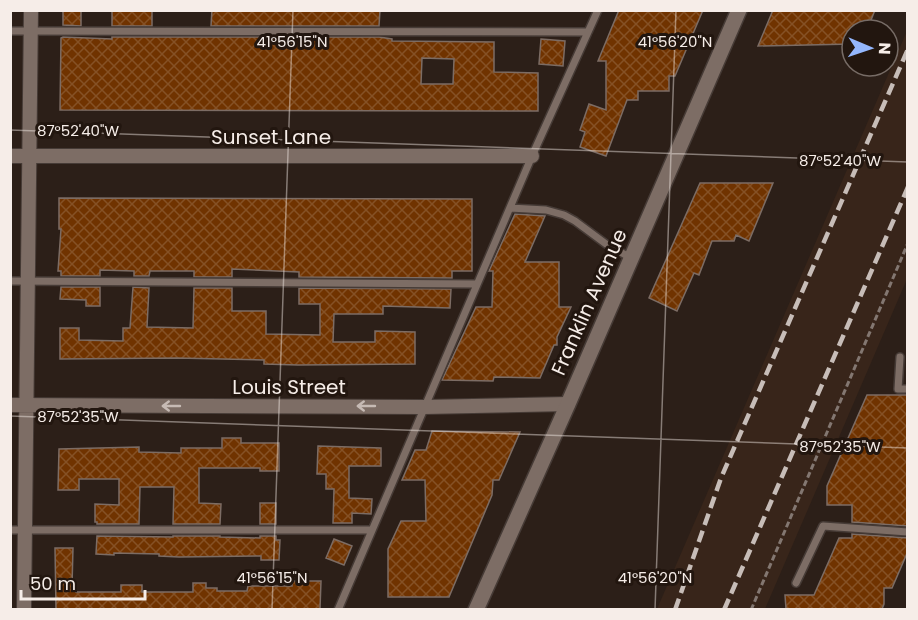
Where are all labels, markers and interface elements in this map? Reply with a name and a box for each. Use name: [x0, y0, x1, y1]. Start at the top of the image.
north arrow: [840, 18, 900, 78]
text: 41°56'15"N: [257, 31, 327, 52]
text: 41°56'20"N: [638, 31, 712, 52]
text: N: [873, 42, 896, 55]
text: 87°52'40"W: [37, 120, 119, 141]
street label: Sunset Lane: [211, 123, 331, 151]
text: 87°52'40"W: [799, 150, 881, 171]
street label: Franklin Avenue: [544, 224, 634, 380]
street label: Louis Street: [232, 373, 346, 401]
one-way arrow: [161, 400, 181, 412]
one-way arrow: [356, 400, 376, 412]
text: 87°52'35"W: [37, 406, 119, 427]
text: 87°52'35"W: [799, 436, 881, 457]
scale bar: [21, 563, 146, 601]
text: 41°56'15"N: [237, 567, 307, 588]
text: 41°56'20"N: [618, 567, 692, 588]
text: 50 m: [30, 571, 76, 596]

